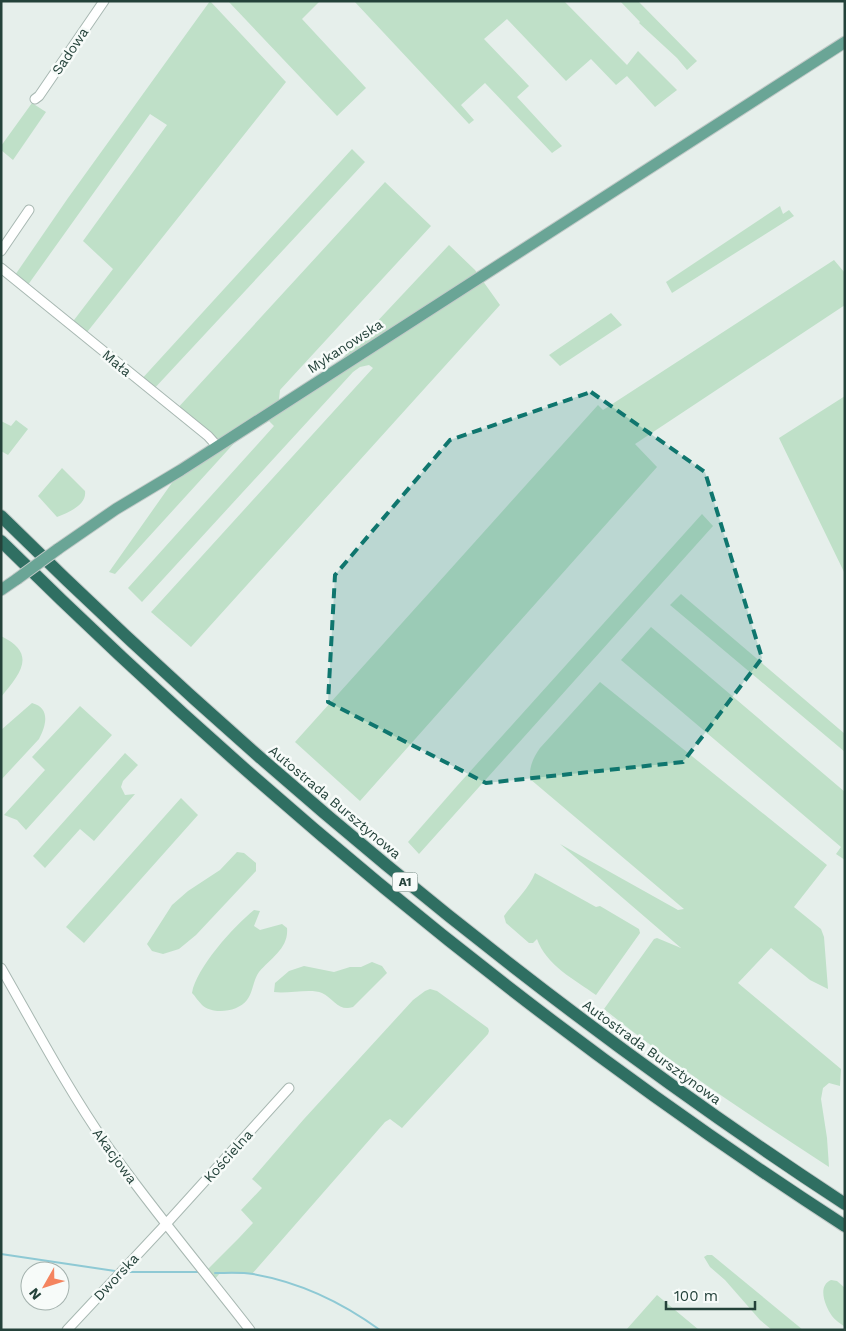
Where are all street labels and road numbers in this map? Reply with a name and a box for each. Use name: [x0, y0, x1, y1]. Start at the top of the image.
street label: Sadowa: [48, 24, 92, 78]
street label: Mykanowska: [304, 316, 386, 376]
street label: Mała: [99, 346, 135, 380]
street label: Autostrada Bursztynowa: [266, 742, 404, 862]
road number: A1: [392, 872, 418, 892]
street label: Autostrada Bursztynowa: [580, 996, 724, 1108]
street label: Akacjowa: [90, 1125, 140, 1187]
street label: Kościelna: [200, 1126, 256, 1185]
street label: Dworska: [90, 1250, 142, 1304]

